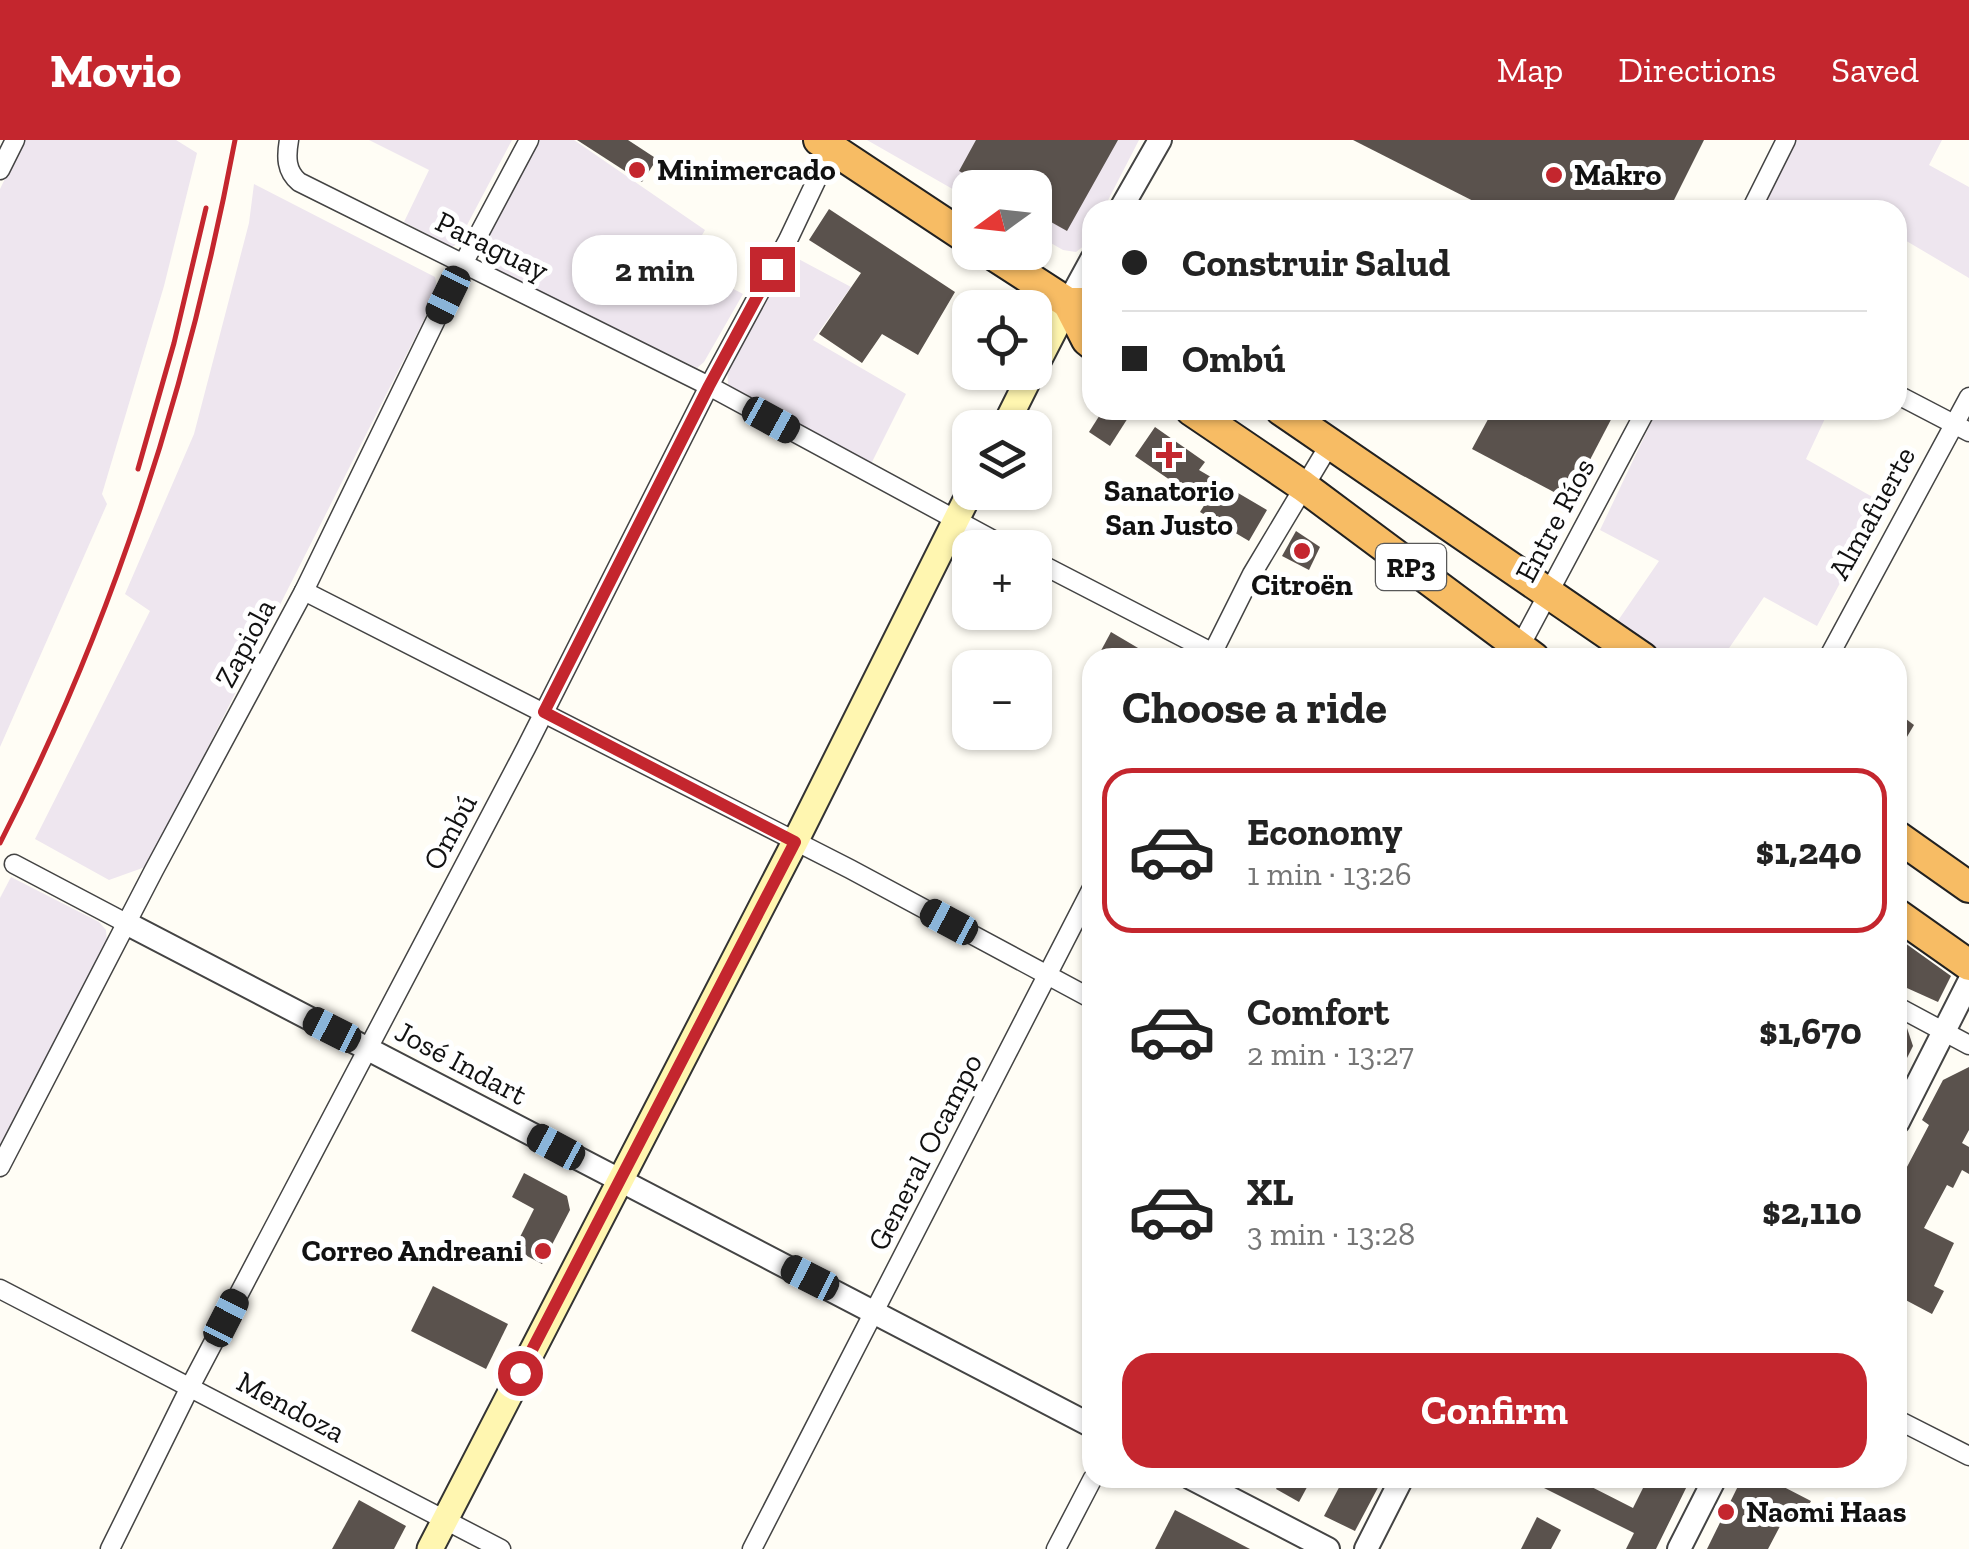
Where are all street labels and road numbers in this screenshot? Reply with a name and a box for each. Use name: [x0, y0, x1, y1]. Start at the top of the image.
street label: Paraguay: [430, 203, 555, 289]
street label: Almafuerte: [1821, 440, 1923, 586]
street label: Entre Ríos: [1507, 452, 1603, 588]
road number: RP3: [1376, 544, 1446, 590]
street label: Zapiola: [207, 593, 283, 693]
street label: Ombú: [415, 788, 485, 876]
street label: José Indart: [389, 1013, 533, 1113]
street label: General Ocampo: [860, 1048, 990, 1256]
street label: Mendoza: [231, 1364, 351, 1450]

